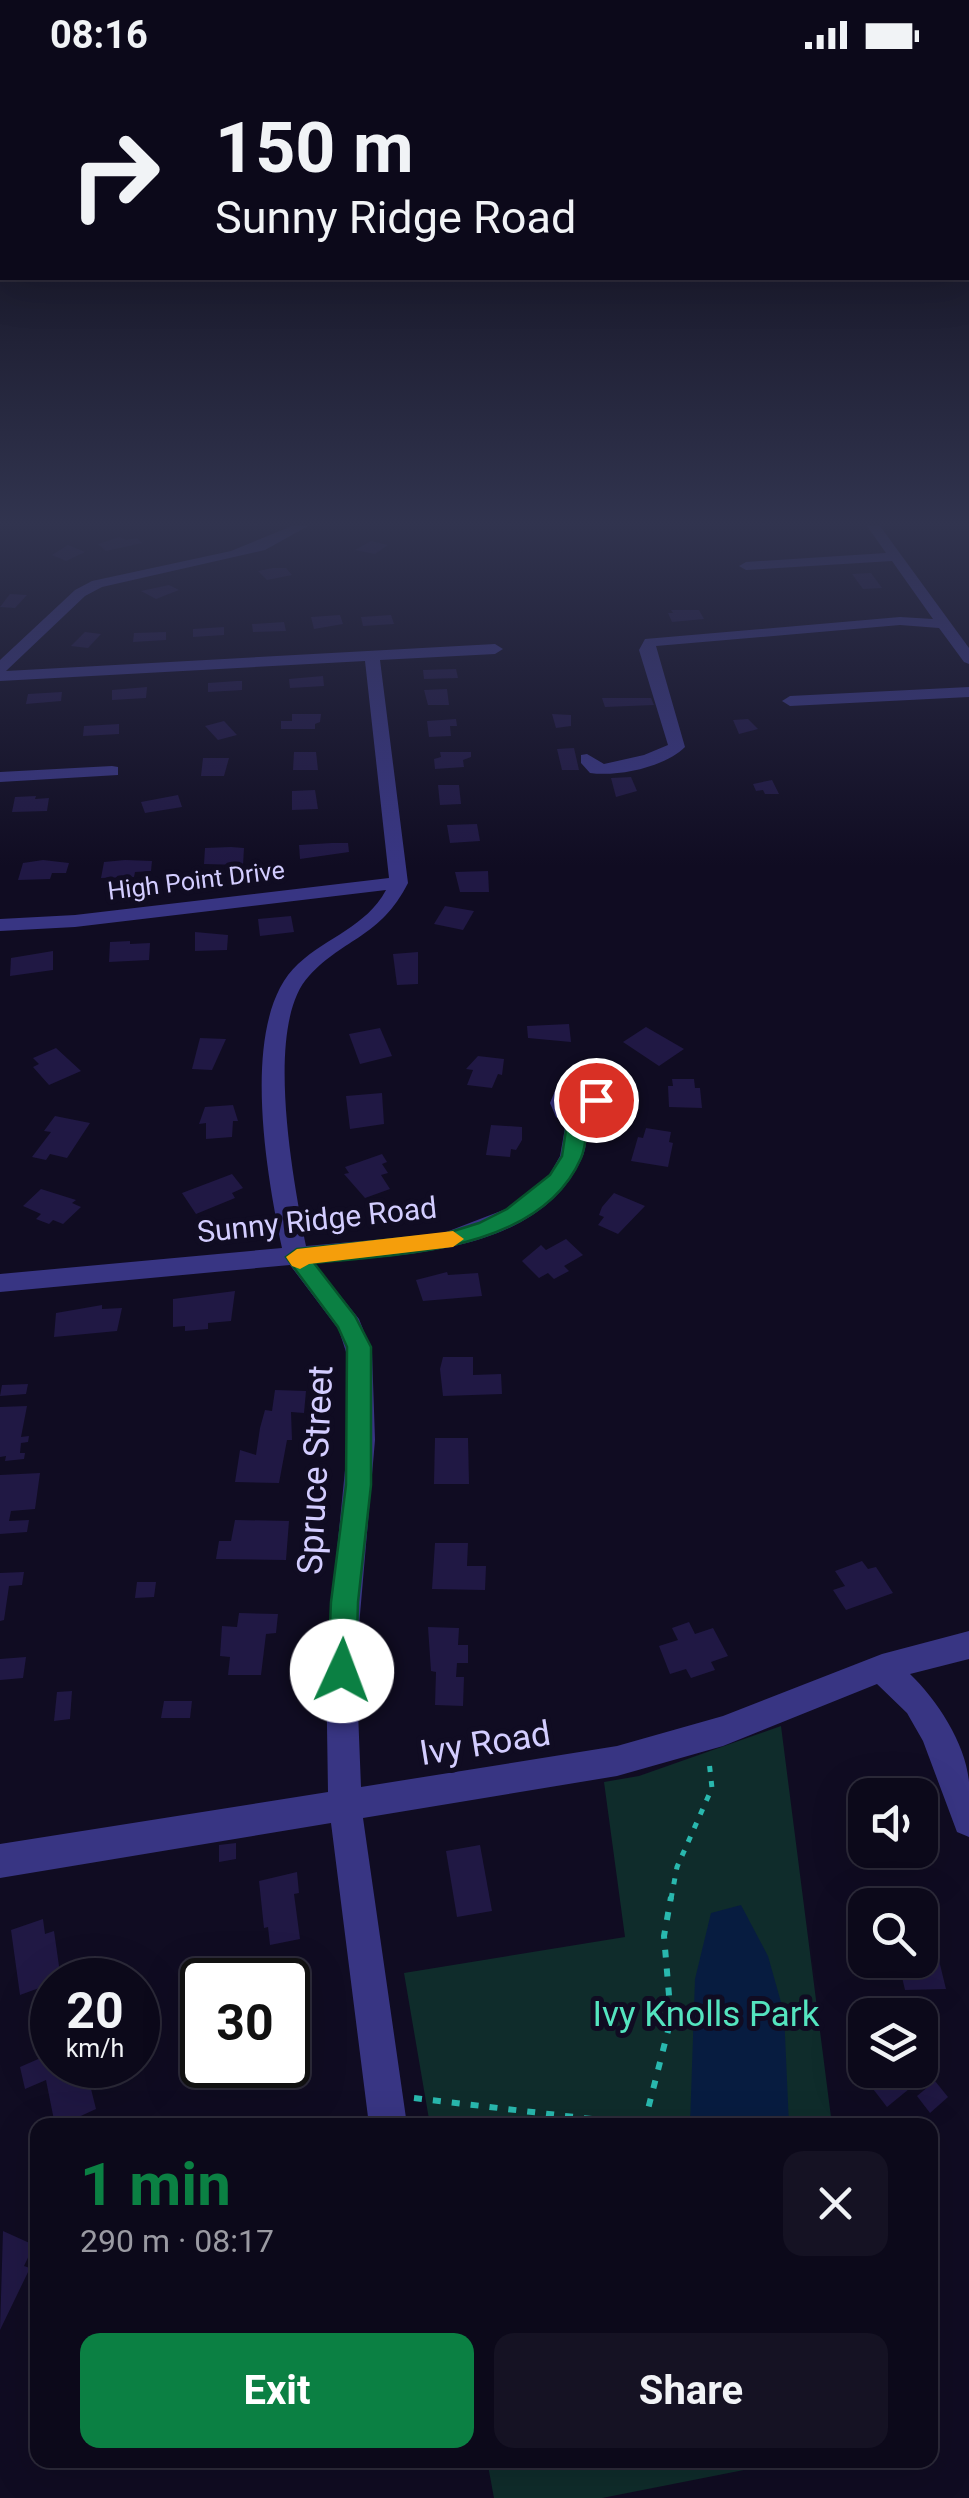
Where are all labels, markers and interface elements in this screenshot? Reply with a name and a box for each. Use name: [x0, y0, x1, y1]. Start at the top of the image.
text: 08:16: [50, 13, 148, 57]
text: 150 m: [215, 107, 414, 189]
icon: right: [50, 110, 180, 240]
text: Sunny Ridge Road: [215, 191, 576, 244]
street label: High Point Drive: [106, 855, 286, 906]
pin: [554, 1058, 639, 1143]
icon: arrive: [569, 1073, 624, 1128]
street label: Sunny Ridge Road: [195, 1190, 439, 1249]
street label: Spruce Street: [290, 1364, 341, 1576]
position arrow: [290, 1619, 394, 1723]
street label: Ivy Road: [417, 1713, 553, 1774]
map controls: [848, 1778, 938, 2088]
button: sound: [848, 1778, 938, 1868]
button: search: [848, 1888, 938, 1978]
speed limit sign: 30: [180, 1958, 310, 2088]
text: 20: [66, 1982, 124, 2040]
park label: Ivy Knolls Park: [593, 1994, 820, 2035]
button: layers: [848, 1998, 938, 2088]
text: km/h: [66, 2034, 124, 2063]
text: 1 min: [80, 2149, 231, 2220]
button: close: [783, 2151, 888, 2256]
text: 290 m · 08:17: [80, 2222, 274, 2260]
button: Exit: [80, 2333, 474, 2448]
button: Share: [494, 2333, 888, 2448]

